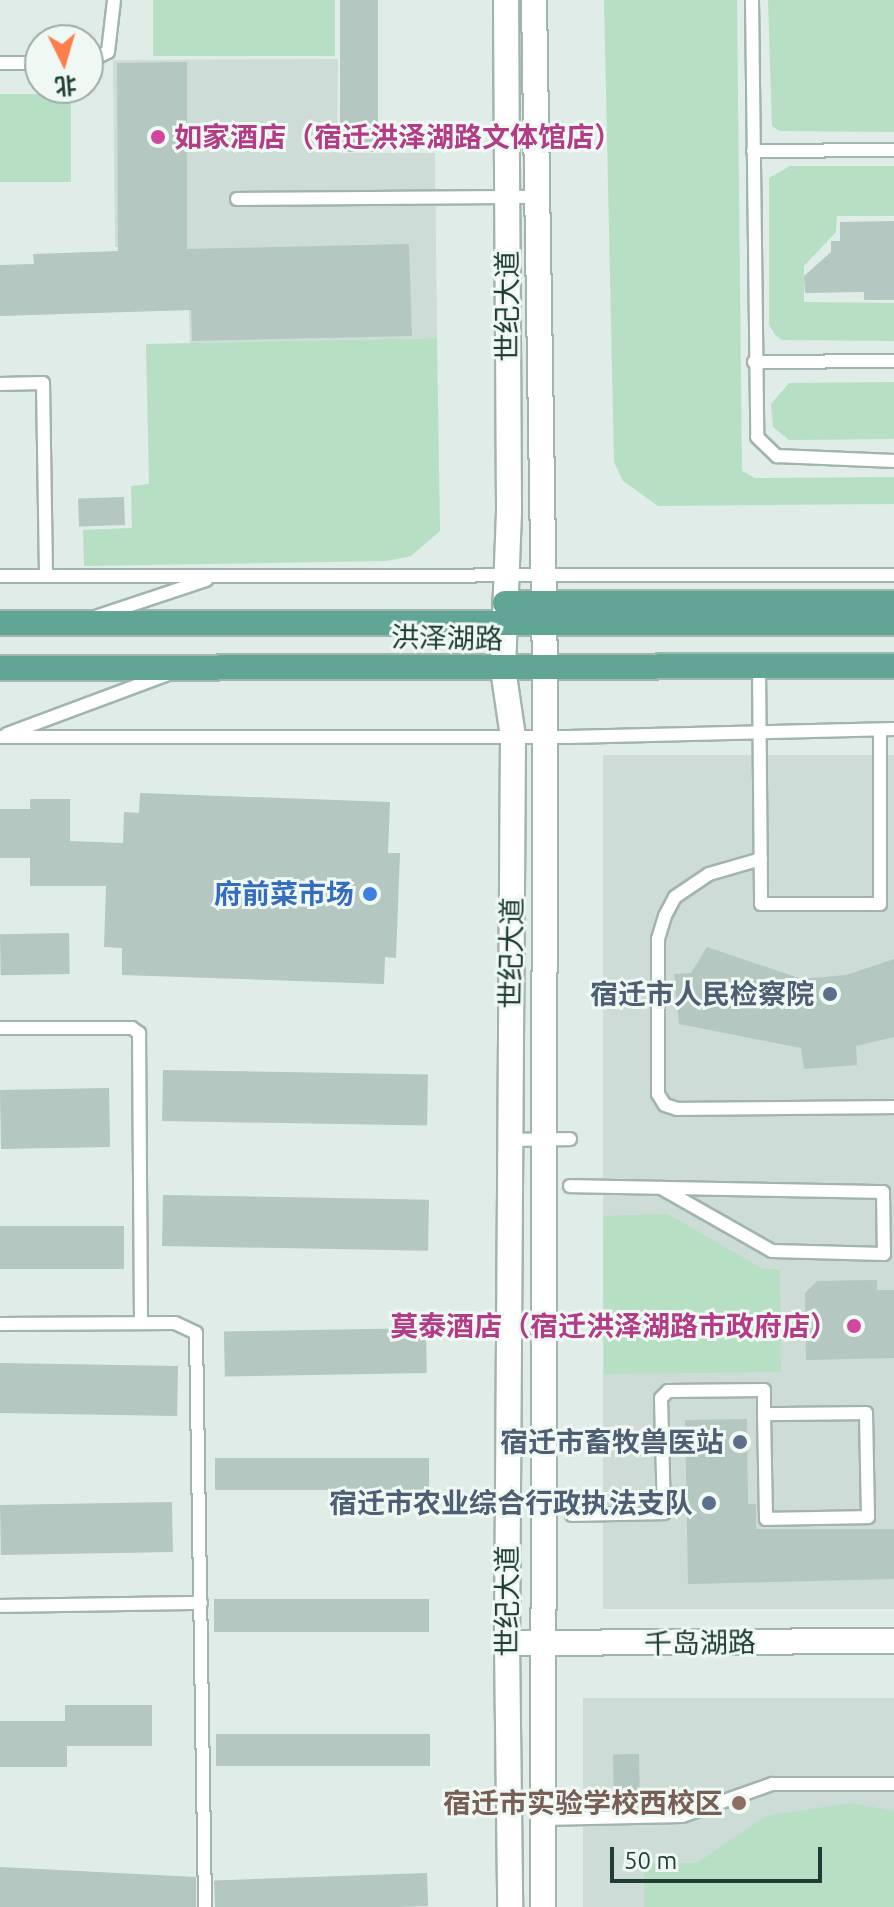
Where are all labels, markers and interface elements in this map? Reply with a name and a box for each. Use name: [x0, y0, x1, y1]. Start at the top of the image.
north arrow: [24, 24, 104, 104]
text: 北: [54, 73, 78, 100]
place label: 如家酒店（宿迁洪泽湖路文体馆店）: [174, 120, 622, 154]
marker: 如家酒店（宿迁洪泽湖路文体馆店）: [149, 128, 167, 146]
street label: 世纪大道: [490, 250, 524, 362]
street label: 洪泽湖路: [391, 620, 503, 656]
place label: 府前菜市场: [214, 877, 354, 911]
marker: 府前菜市场: [361, 885, 379, 903]
street label: 世纪大道: [493, 897, 529, 1009]
place label: 宿迁市人民检察院: [590, 977, 814, 1011]
marker: 宿迁市人民检察院: [821, 985, 839, 1003]
place label: 莫泰酒店（宿迁洪泽湖路市政府店）: [390, 1309, 838, 1343]
marker: 莫泰酒店（宿迁洪泽湖路市政府店）: [845, 1317, 863, 1335]
place label: 宿迁市畜牧兽医站: [500, 1425, 724, 1459]
marker: 宿迁市畜牧兽医站: [731, 1433, 749, 1451]
place label: 宿迁市农业综合行政执法支队: [329, 1486, 693, 1520]
marker: 宿迁市农业综合行政执法支队: [700, 1494, 718, 1512]
street label: 世纪大道: [490, 1545, 524, 1657]
street label: 千岛湖路: [644, 1625, 756, 1661]
place label: 宿迁市实验学校西校区: [443, 1786, 723, 1820]
marker: 宿迁市实验学校西校区: [730, 1794, 748, 1812]
scale bar: [614, 1831, 826, 1881]
text: 50 m: [624, 1847, 677, 1874]

